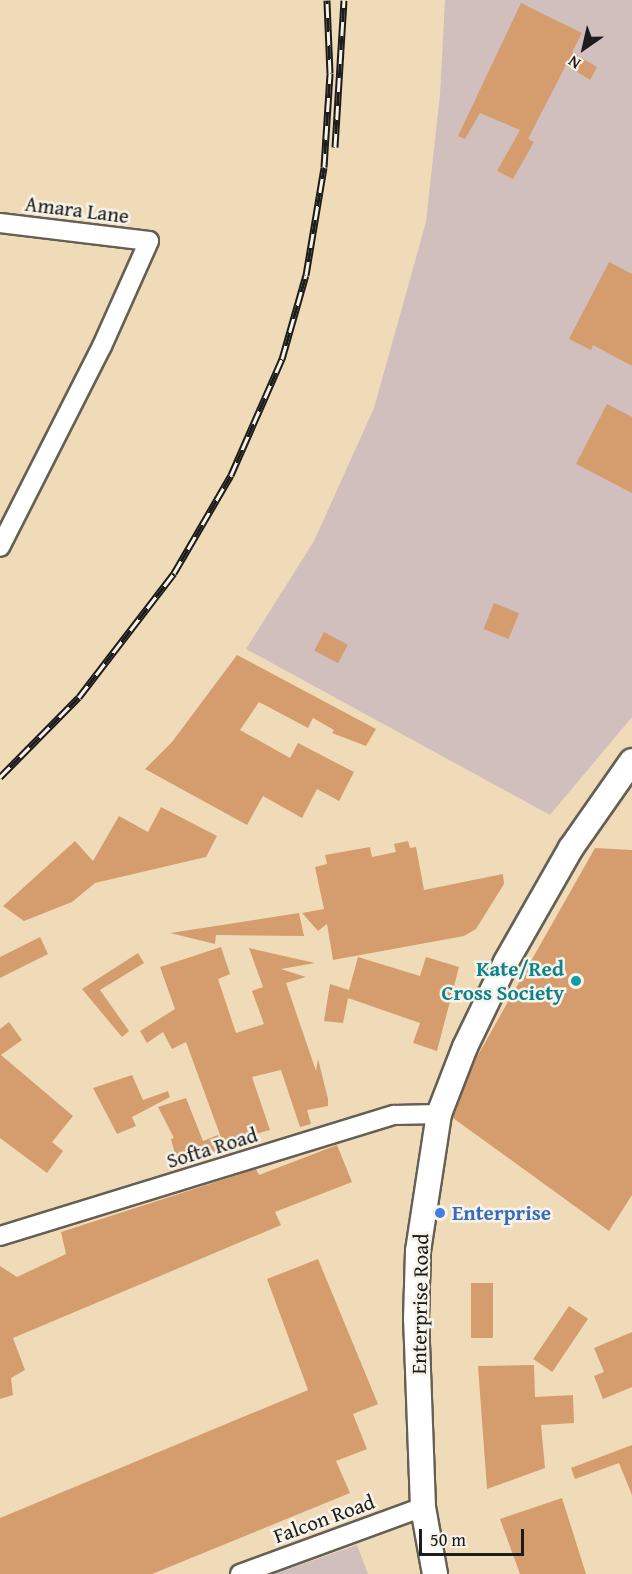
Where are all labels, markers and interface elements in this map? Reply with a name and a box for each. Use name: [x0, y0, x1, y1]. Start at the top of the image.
north arrow: [554, 18, 614, 78]
text: N: [563, 50, 585, 76]
street label: Amara Lane: [24, 191, 130, 229]
place label: Kate/Red Cross Society: [442, 956, 564, 1006]
marker: Kate/Red Cross Society: [569, 974, 583, 988]
street label: Softa Road: [164, 1122, 260, 1174]
place label: Enterprise: [452, 1200, 551, 1226]
marker: Enterprise: [433, 1206, 447, 1220]
street label: Enterprise Road: [406, 1233, 434, 1375]
street label: Falcon Road: [270, 1489, 378, 1549]
scale bar: [422, 1517, 527, 1555]
text: 50 m: [430, 1526, 466, 1553]

